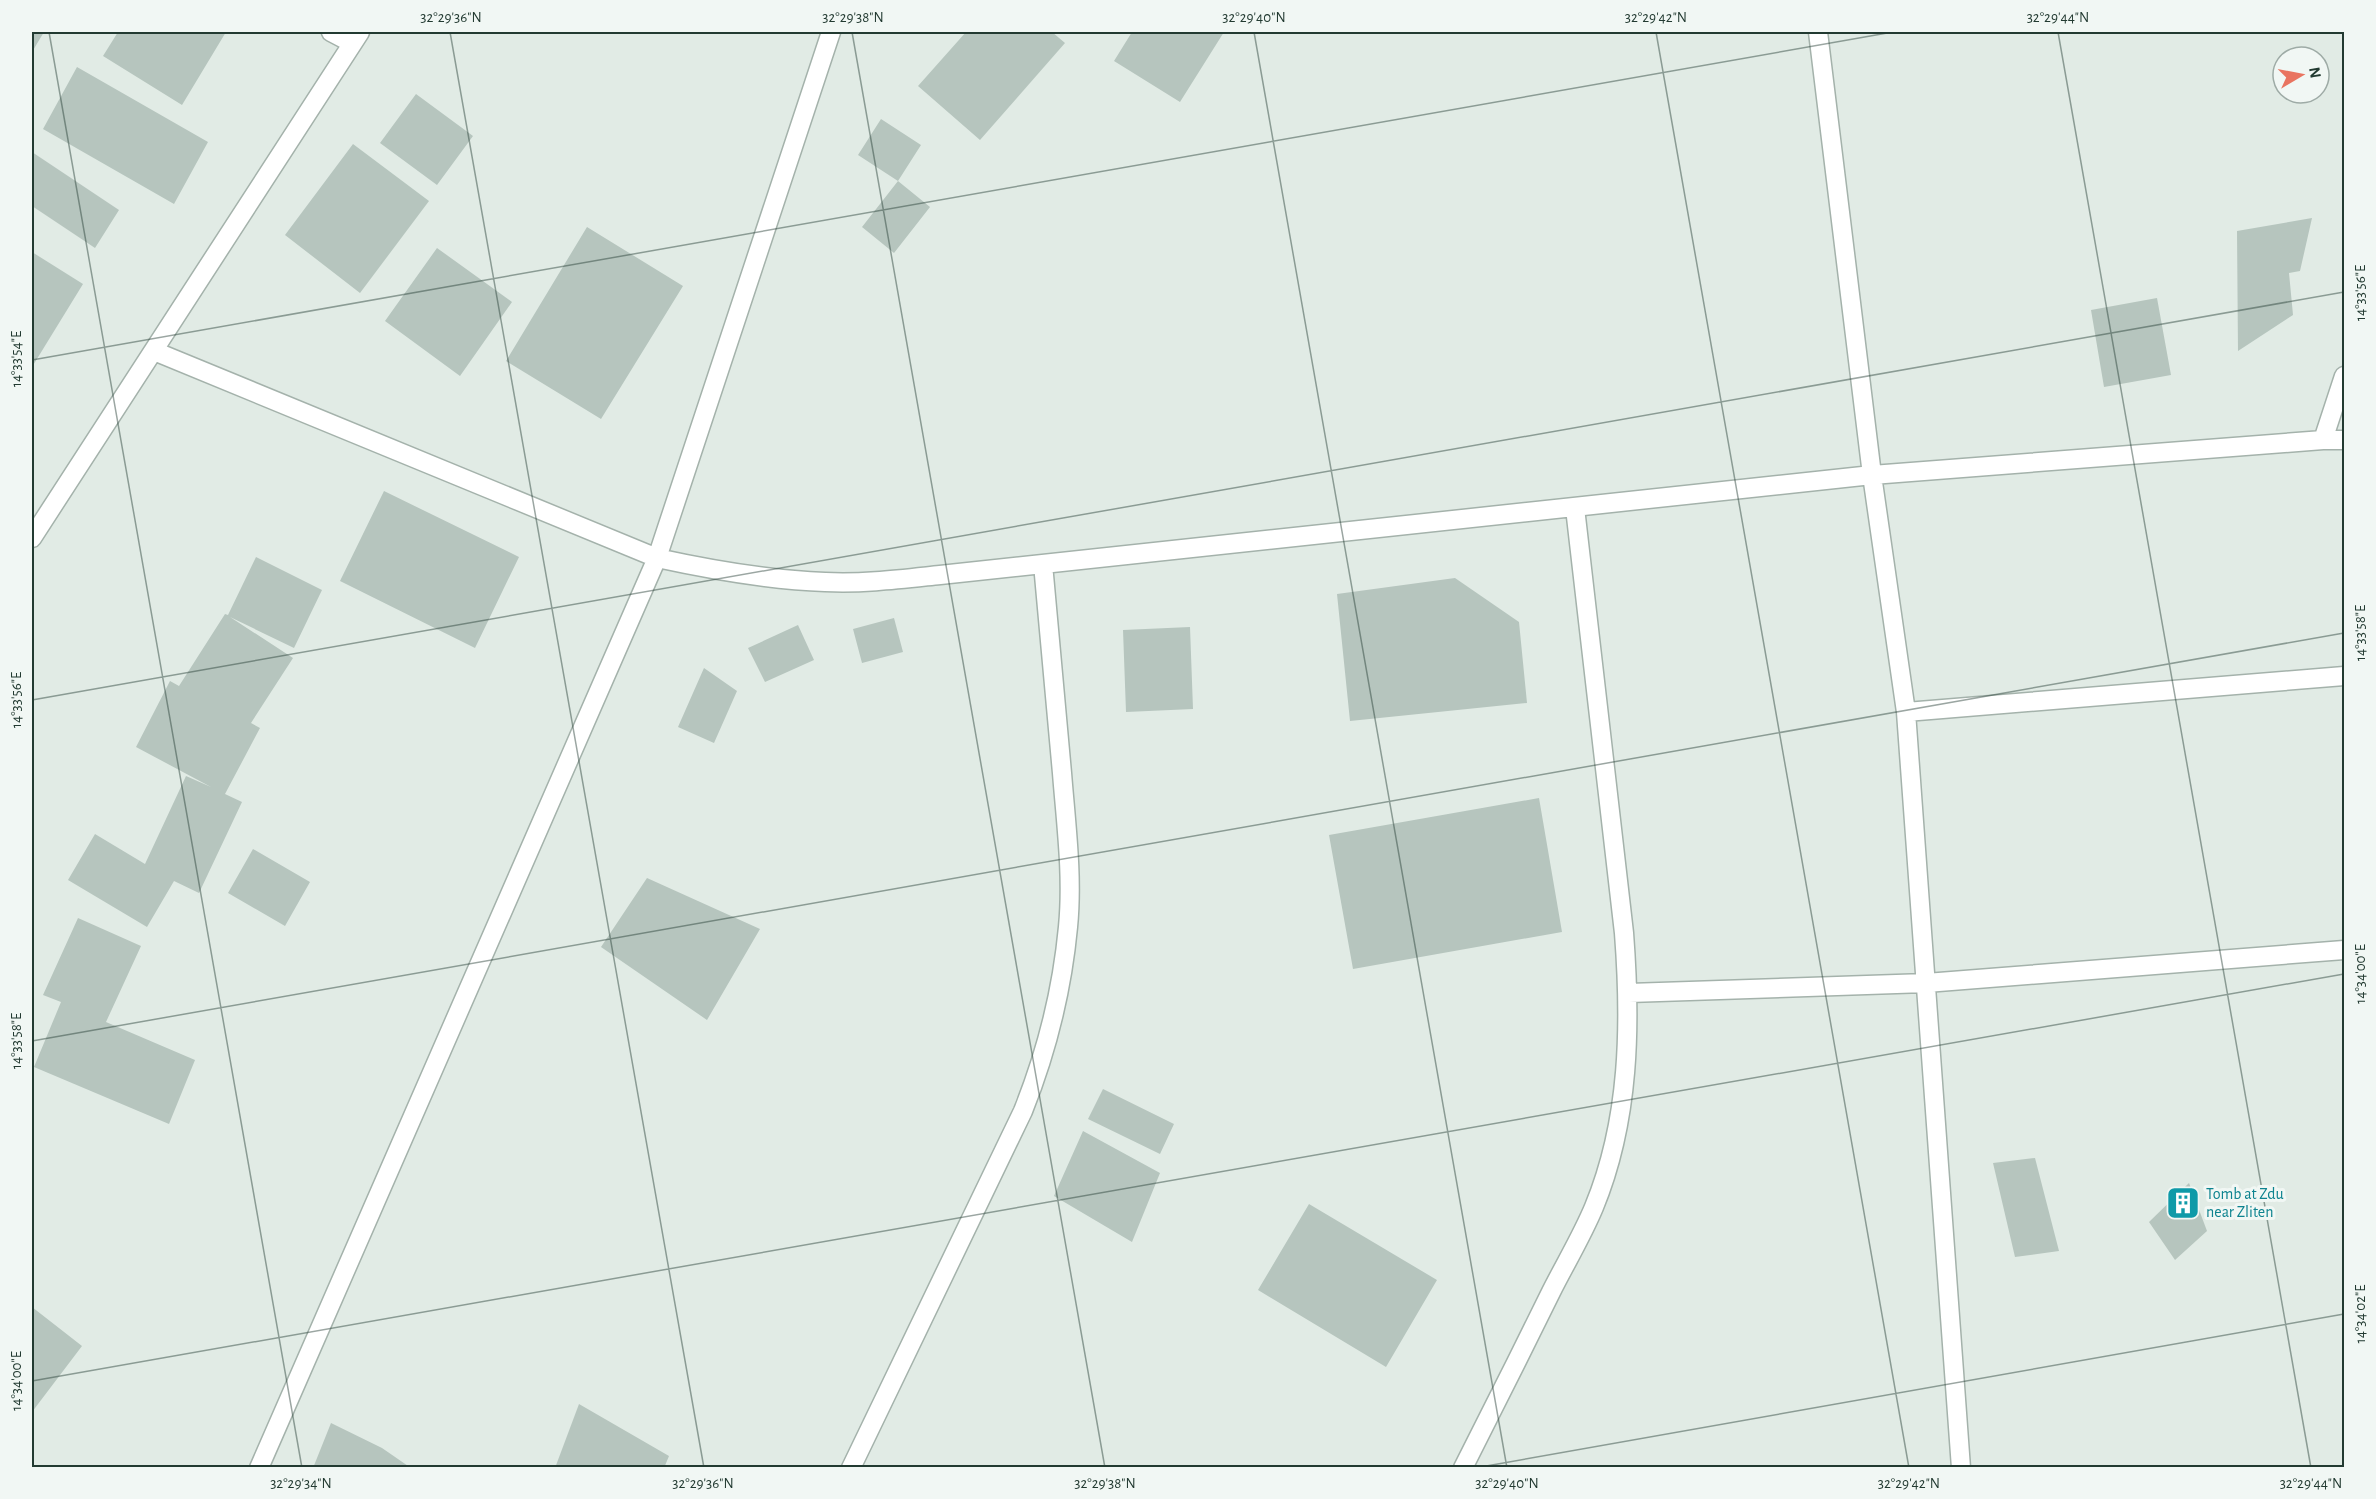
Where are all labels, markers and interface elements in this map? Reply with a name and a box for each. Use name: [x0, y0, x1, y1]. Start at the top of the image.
text: 32°29'36"N: [420, 10, 482, 25]
text: 32°29'38"N: [822, 10, 884, 25]
text: 32°29'40"N: [1222, 10, 1286, 25]
text: 32°29'42"N: [1625, 10, 1687, 25]
text: 32°29'44"N: [2027, 10, 2089, 25]
north arrow: [2271, 45, 2331, 105]
text: N: [2306, 66, 2324, 79]
text: 14°33'56"E: [2353, 265, 2368, 321]
text: 14°33'54"E: [9, 331, 24, 387]
text: 14°33'58"E: [2353, 605, 2368, 661]
text: 14°33'56"E: [9, 672, 24, 728]
text: 14°34'00"E: [2353, 944, 2368, 1004]
text: 14°33'58"E: [9, 1013, 24, 1069]
building icon: Tomb at Zdu near Zliten: [2165, 1185, 2201, 1221]
place label: Tomb at Zdu near Zliten: [2206, 1186, 2284, 1220]
text: 14°34'02"E: [2353, 1285, 2368, 1343]
text: 14°34'00"E: [9, 1351, 24, 1411]
text: 32°29'34"N: [270, 1476, 332, 1491]
text: 32°29'36"N: [672, 1476, 734, 1491]
text: 32°29'38"N: [1074, 1476, 1136, 1491]
text: 32°29'40"N: [1475, 1476, 1539, 1491]
text: 32°29'42"N: [1878, 1476, 1940, 1491]
text: 32°29'44"N: [2280, 1476, 2342, 1491]

